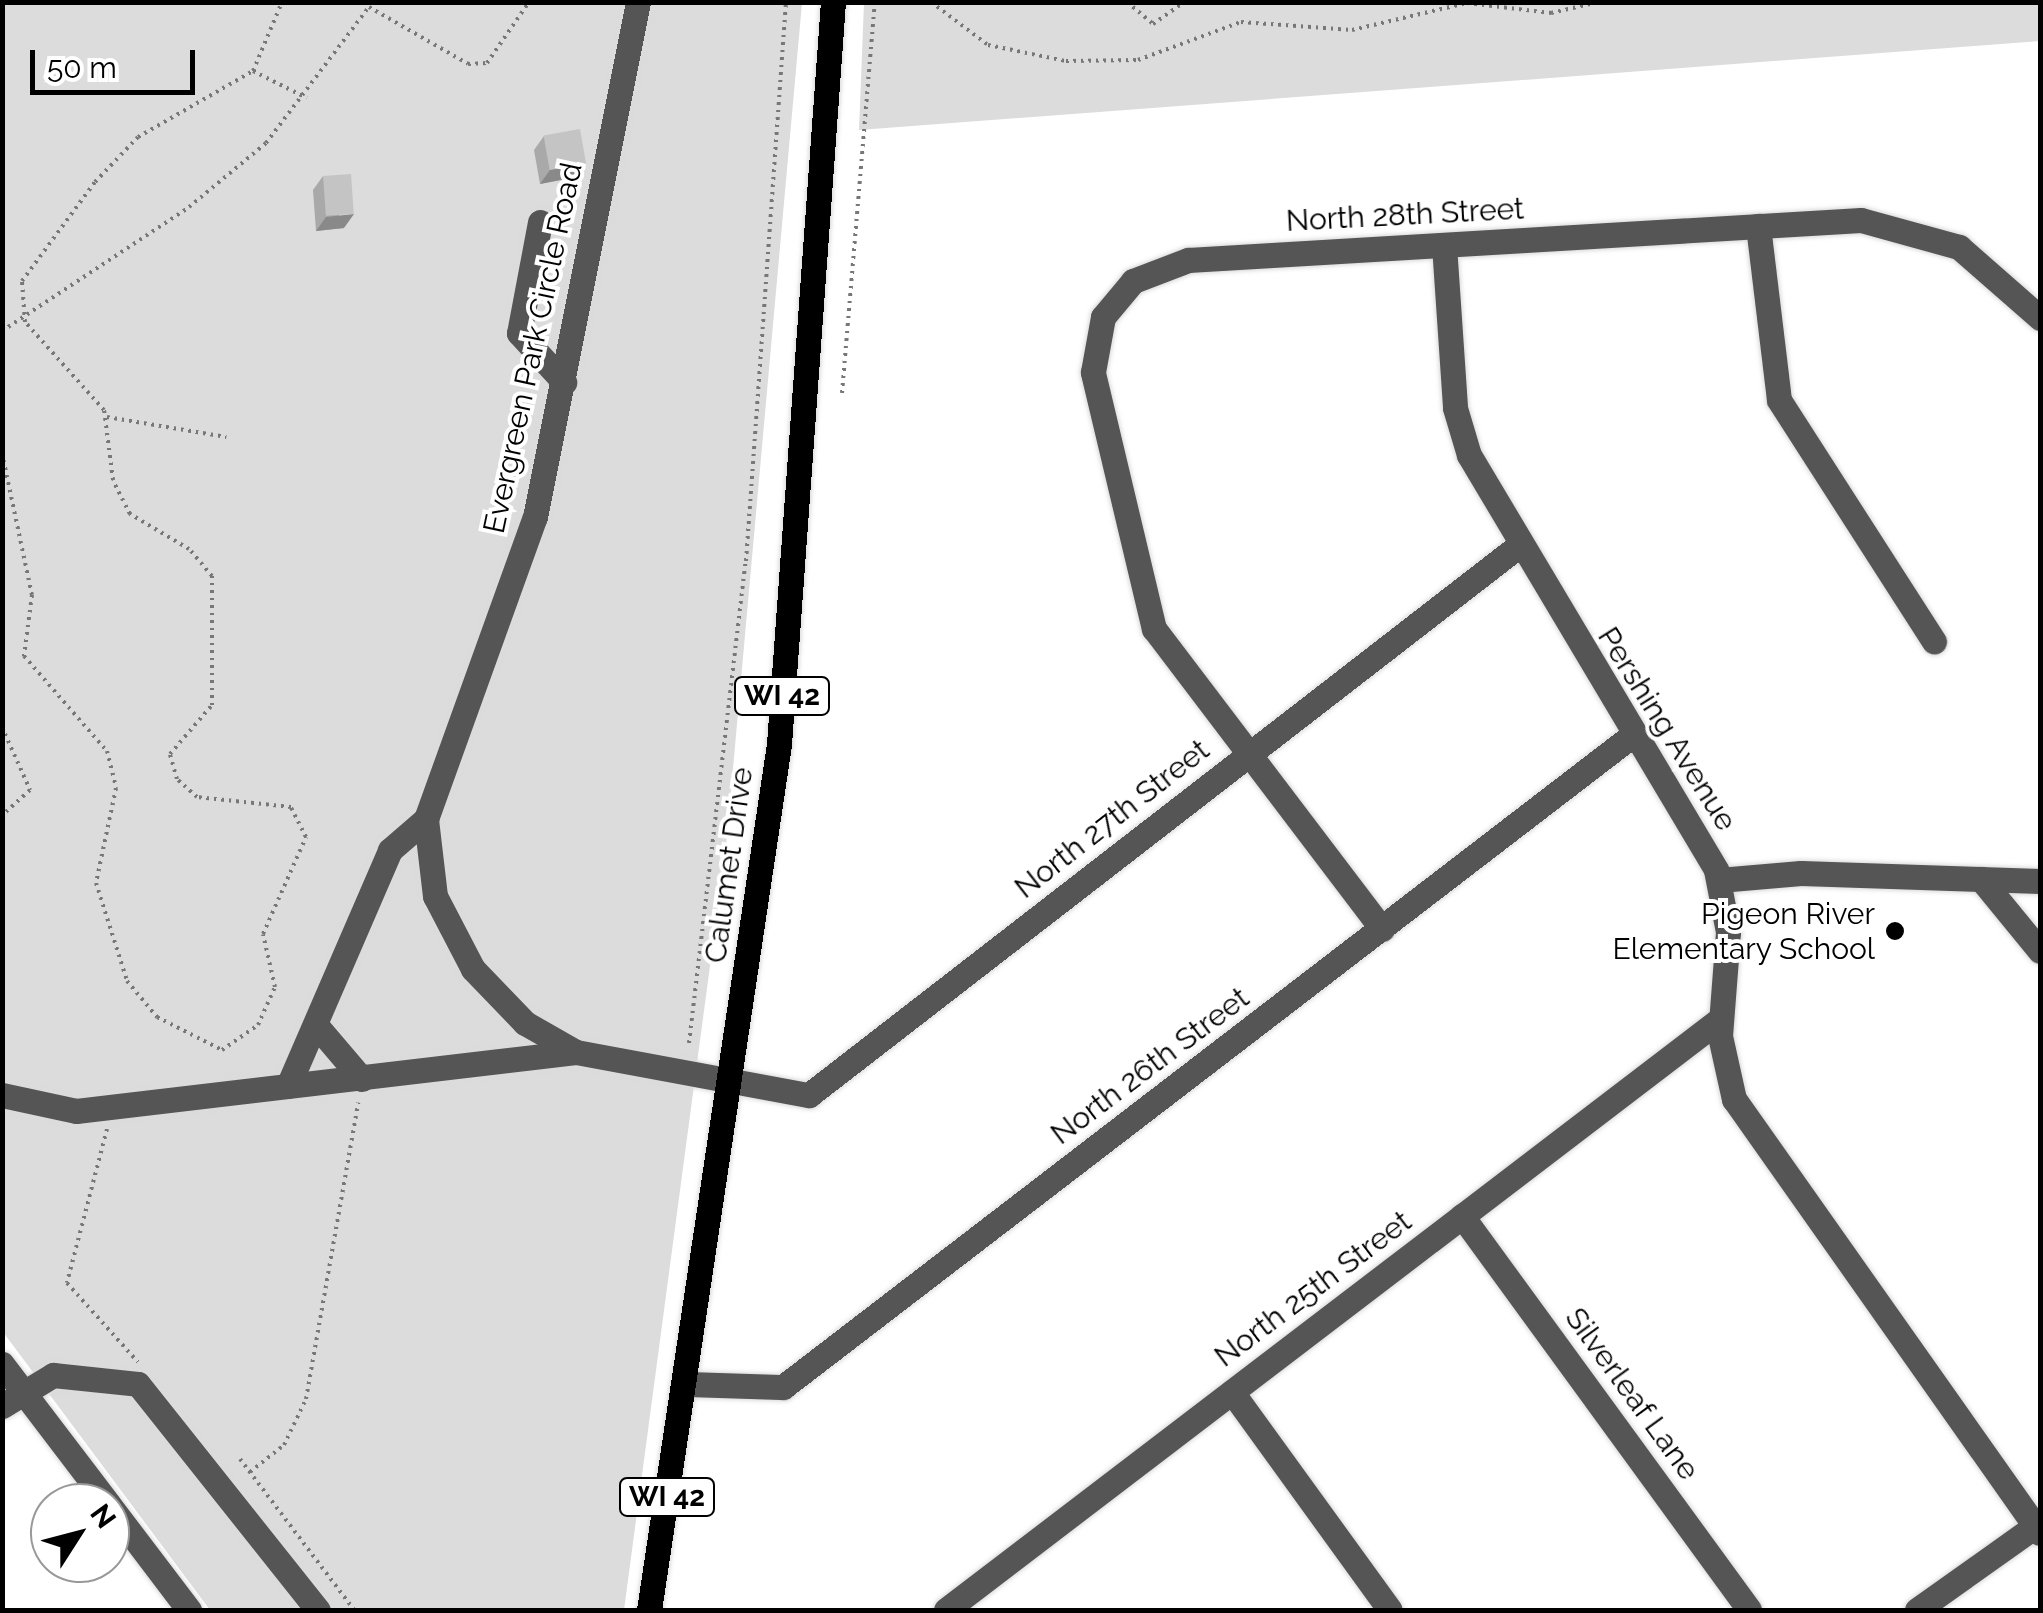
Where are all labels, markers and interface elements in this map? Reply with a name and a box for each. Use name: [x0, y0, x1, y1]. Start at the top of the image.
scale bar: [35, 30, 200, 92]
text: 50 m: [47, 50, 117, 85]
street label: Evergreen Park Circle Road: [476, 160, 590, 536]
street label: North 28th Street: [1285, 191, 1525, 239]
street label: Pershing Avenue: [1590, 620, 1744, 838]
road number: WI 42: [732, 673, 832, 719]
street label: North 27th Street: [1008, 732, 1216, 906]
street label: Calumet Drive: [697, 765, 761, 965]
place label: Pigeon River Elementary School: [1612, 896, 1875, 966]
marker: Pigeon River Elementary School: [1884, 920, 1906, 942]
street label: North 26th Street: [1044, 980, 1256, 1152]
street label: North 25th Street: [1208, 1203, 1418, 1375]
street label: Silverleaf Lane: [1557, 1301, 1707, 1487]
road number: WI 42: [617, 1474, 717, 1520]
north arrow: [30, 1483, 130, 1583]
text: N: [83, 1498, 123, 1535]

